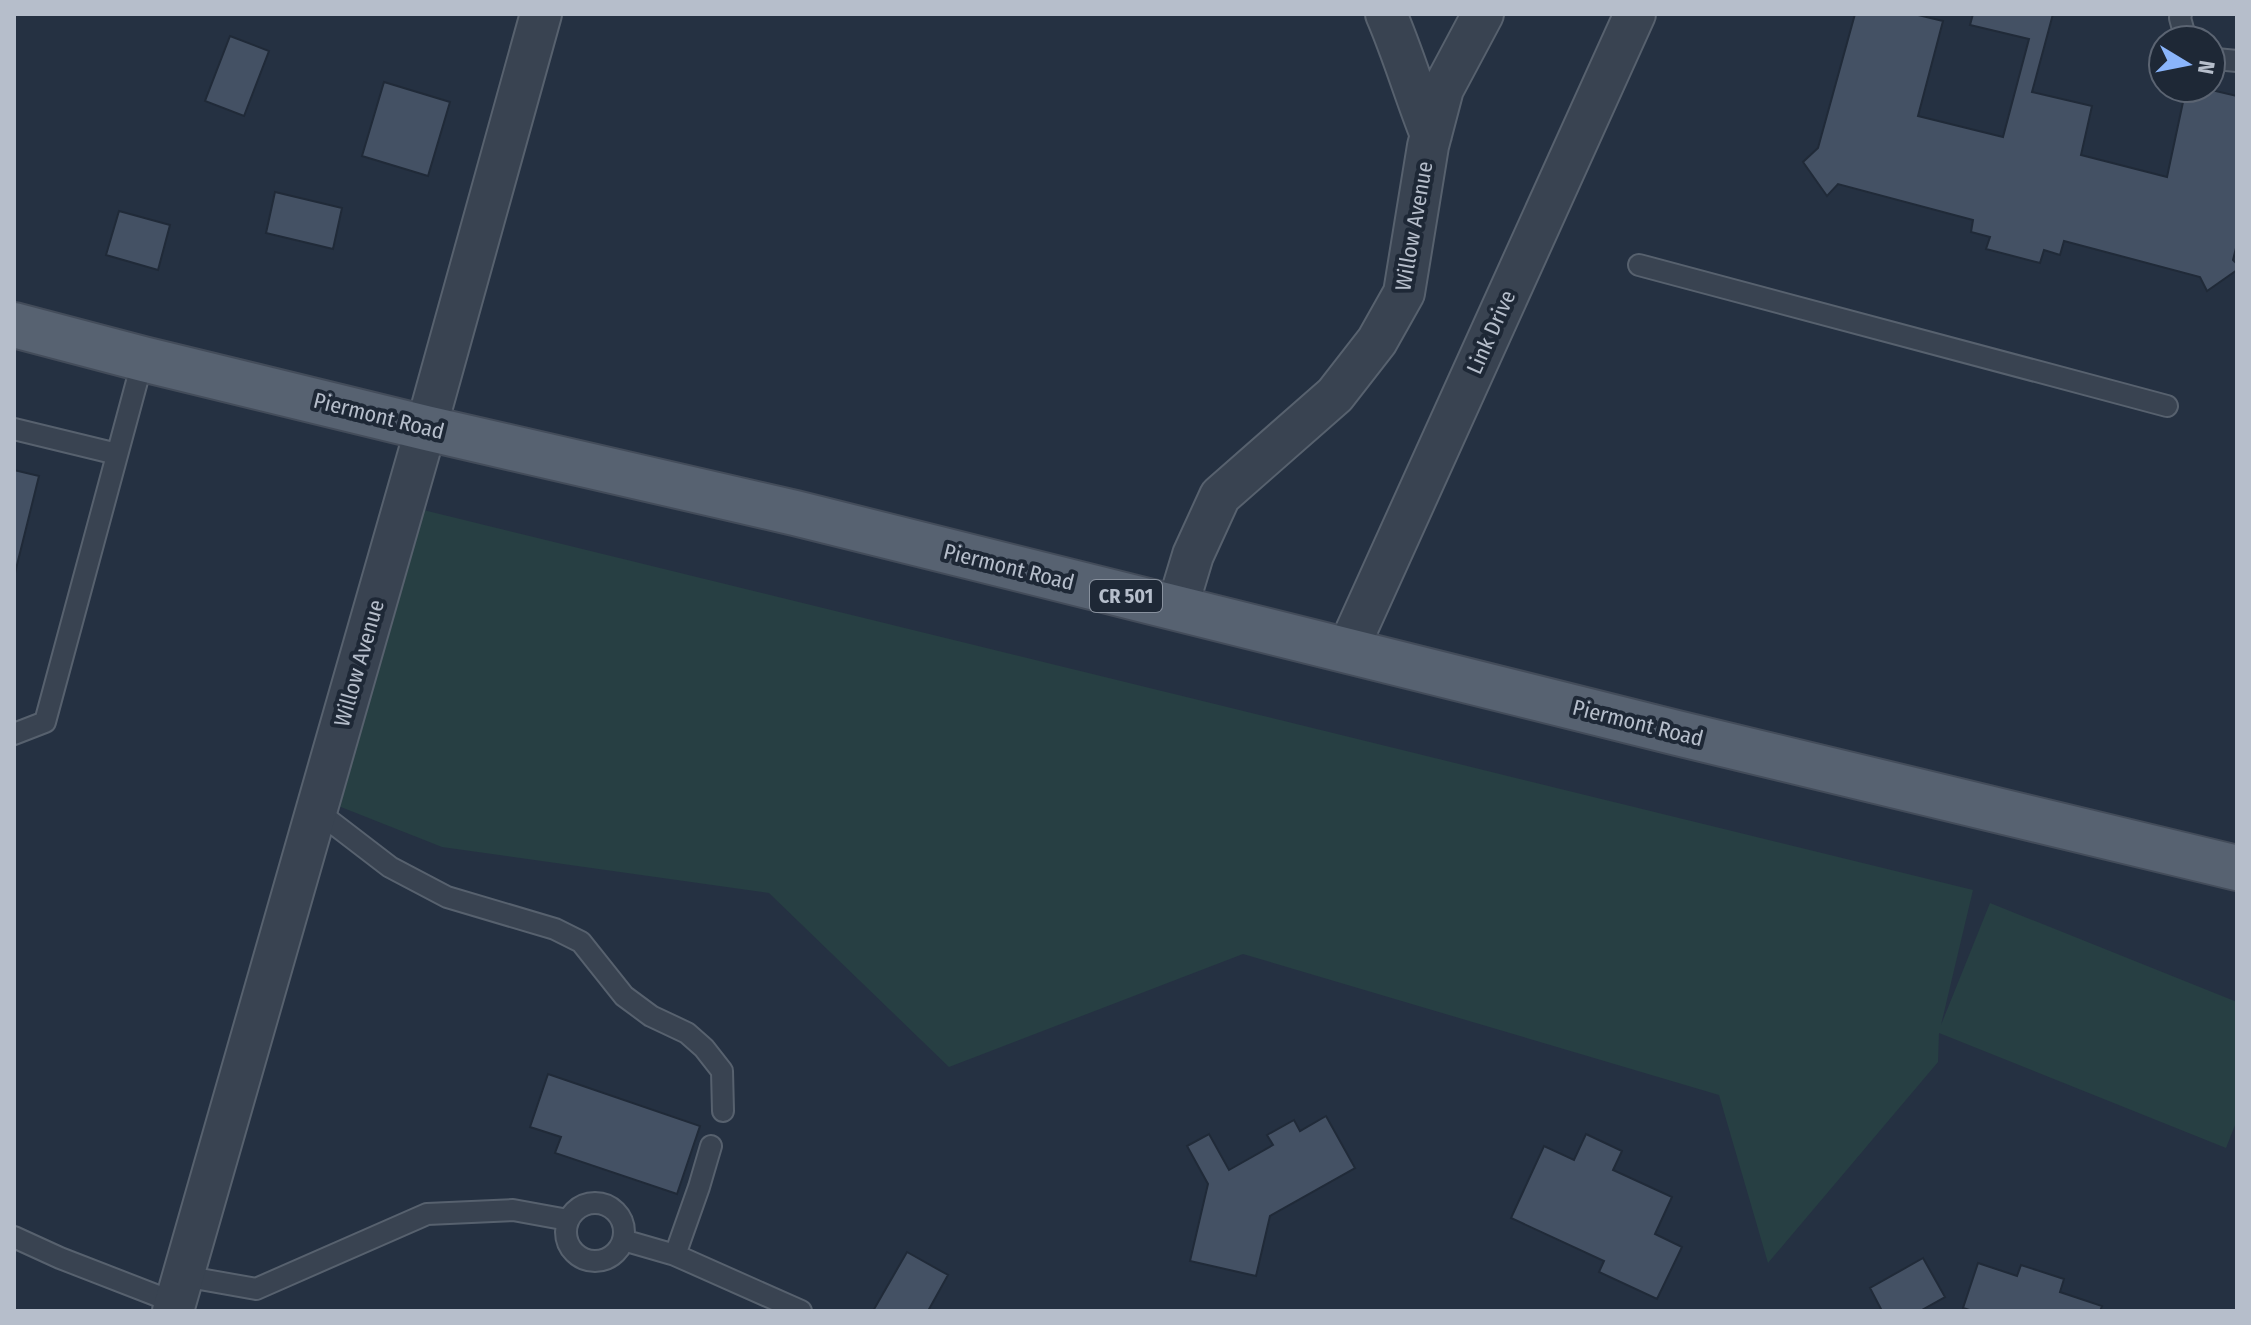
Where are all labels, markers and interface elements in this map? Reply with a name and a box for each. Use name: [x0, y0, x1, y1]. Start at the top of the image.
north arrow: [2147, 24, 2227, 104]
text: N: [2192, 59, 2221, 76]
street label: Willow Avenue: [1389, 159, 1439, 293]
street label: Link Drive: [1461, 286, 1521, 378]
street label: Piermont Road: [311, 387, 447, 445]
street label: Piermont Road: [941, 538, 1077, 596]
road number: CR 501: [1090, 580, 1162, 612]
street label: Willow Avenue: [328, 596, 390, 730]
street label: Piermont Road: [1570, 694, 1706, 752]

